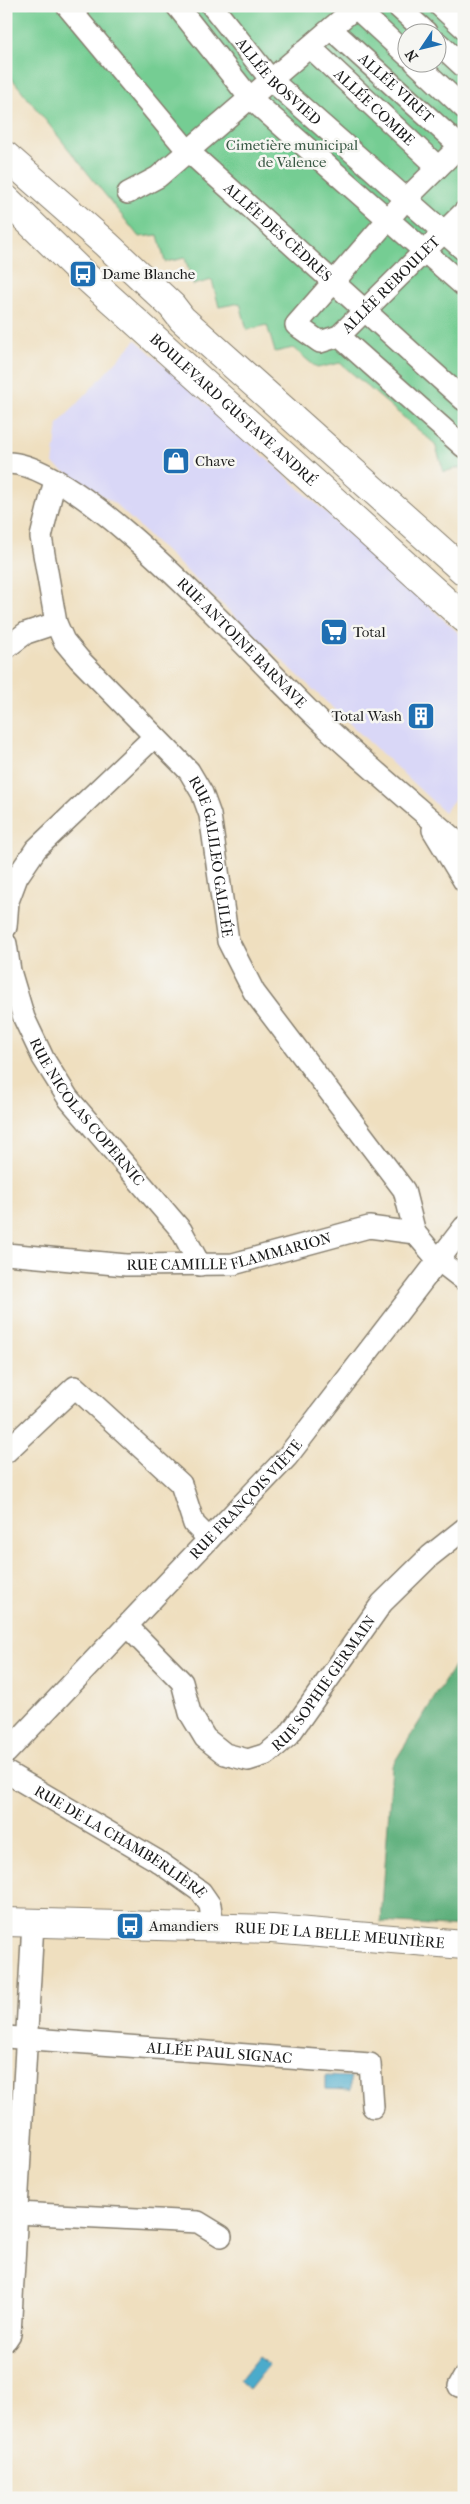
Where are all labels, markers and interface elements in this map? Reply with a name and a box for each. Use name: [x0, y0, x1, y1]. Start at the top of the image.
north arrow: [398, 22, 448, 72]
street label: ALLÉE BOSVIED: [231, 34, 325, 129]
text: N: [402, 46, 422, 64]
street label: ALLÉE VIRET: [354, 49, 438, 127]
street label: ALLÉE COMBE: [329, 64, 418, 149]
park label: Cimetière municipal de Valence: [226, 136, 358, 171]
street label: ALLÉE DES CÈDRES: [220, 178, 336, 286]
street label: ALLÉE REBOULET: [337, 231, 444, 338]
bus stop icon: Dame Blanche: [68, 259, 98, 289]
place label: Dame Blanche: [102, 265, 196, 283]
street label: BOULEVARD GUSTAVE ANDRÉ: [146, 330, 321, 490]
shop icon: Chave: [161, 446, 191, 476]
place label: Chave: [195, 452, 235, 470]
street label: RUE ANTOINE BARNAVE: [173, 574, 310, 712]
supermarket icon: Total: [319, 617, 349, 647]
place label: Total: [353, 623, 386, 641]
building icon: Total Wash: [406, 701, 436, 731]
place label: Total Wash: [332, 707, 403, 725]
street label: RUE GALILEO GALILÉE: [185, 773, 236, 939]
street label: RUE NICOLAS COPERNIC: [26, 1035, 148, 1190]
street label: RUE CAMILLE FLAMMARION: [126, 1228, 334, 1274]
street label: RUE FRANÇOIS VIÈTE: [186, 1436, 306, 1563]
street label: RUE SOPHIE GERMAIN: [268, 1612, 380, 1755]
street label: RUE DE LA CHAMBERLIÈRE: [31, 1782, 211, 1901]
bus stop icon: Amandiers: [115, 1911, 145, 1941]
place label: Amandiers: [148, 1917, 219, 1935]
street label: RUE DE LA BELLE MEUNIÈRE: [234, 1919, 445, 1952]
street label: ALLÉE PAUL SIGNAC: [145, 2038, 293, 2067]

